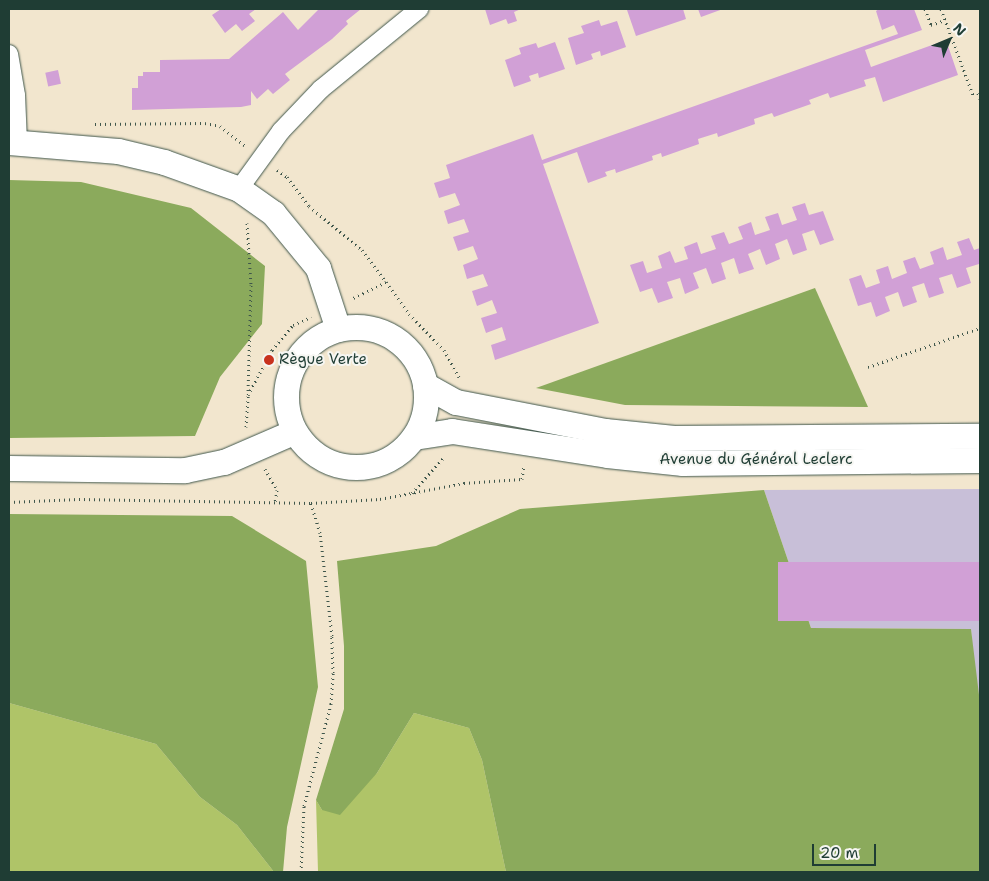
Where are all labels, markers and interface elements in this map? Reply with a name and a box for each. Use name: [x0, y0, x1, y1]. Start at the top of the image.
north arrow: [924, 15, 974, 65]
text: N: [949, 19, 970, 40]
place label: Règue Verte: [279, 351, 367, 369]
marker: Règue Verte: [263, 354, 275, 366]
street label: Avenue du Général Leclerc: [660, 451, 852, 469]
scale bar: [814, 834, 878, 866]
text: 20 m: [820, 843, 859, 863]

